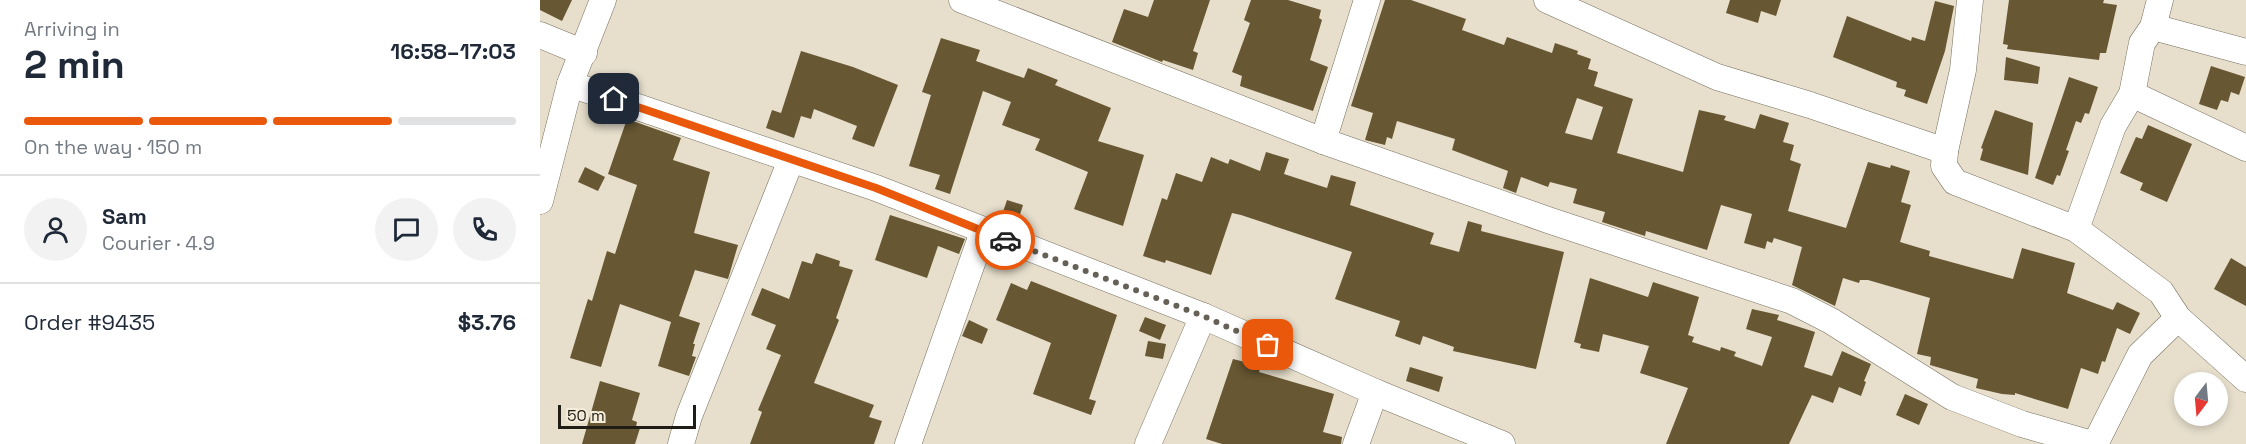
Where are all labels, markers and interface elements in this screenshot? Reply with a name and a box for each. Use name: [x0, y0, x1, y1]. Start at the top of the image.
text: Arriving in: [24, 16, 120, 42]
text: 16:58–17:03: [390, 37, 516, 65]
text: 2 min: [24, 40, 125, 89]
pin: [588, 73, 639, 124]
icon: home: [597, 82, 630, 115]
text: On the way · 150 m: [24, 134, 202, 160]
button: person: [24, 198, 87, 261]
button: chat: [375, 198, 438, 261]
button: phone: [453, 198, 516, 261]
text: Sam: [102, 202, 147, 230]
courier: [975, 210, 1035, 270]
icon: car: [989, 224, 1022, 257]
text: Courier · 4.9: [102, 230, 215, 256]
text: Order #9435: [24, 308, 155, 336]
text: $3.76: [458, 308, 516, 336]
pin: [1242, 319, 1293, 370]
icon: bag: [1251, 328, 1284, 361]
north arrow: [2174, 372, 2228, 426]
map controls: [2174, 372, 2228, 426]
scale bar: [558, 402, 696, 430]
text: 50 m: [567, 405, 605, 426]

